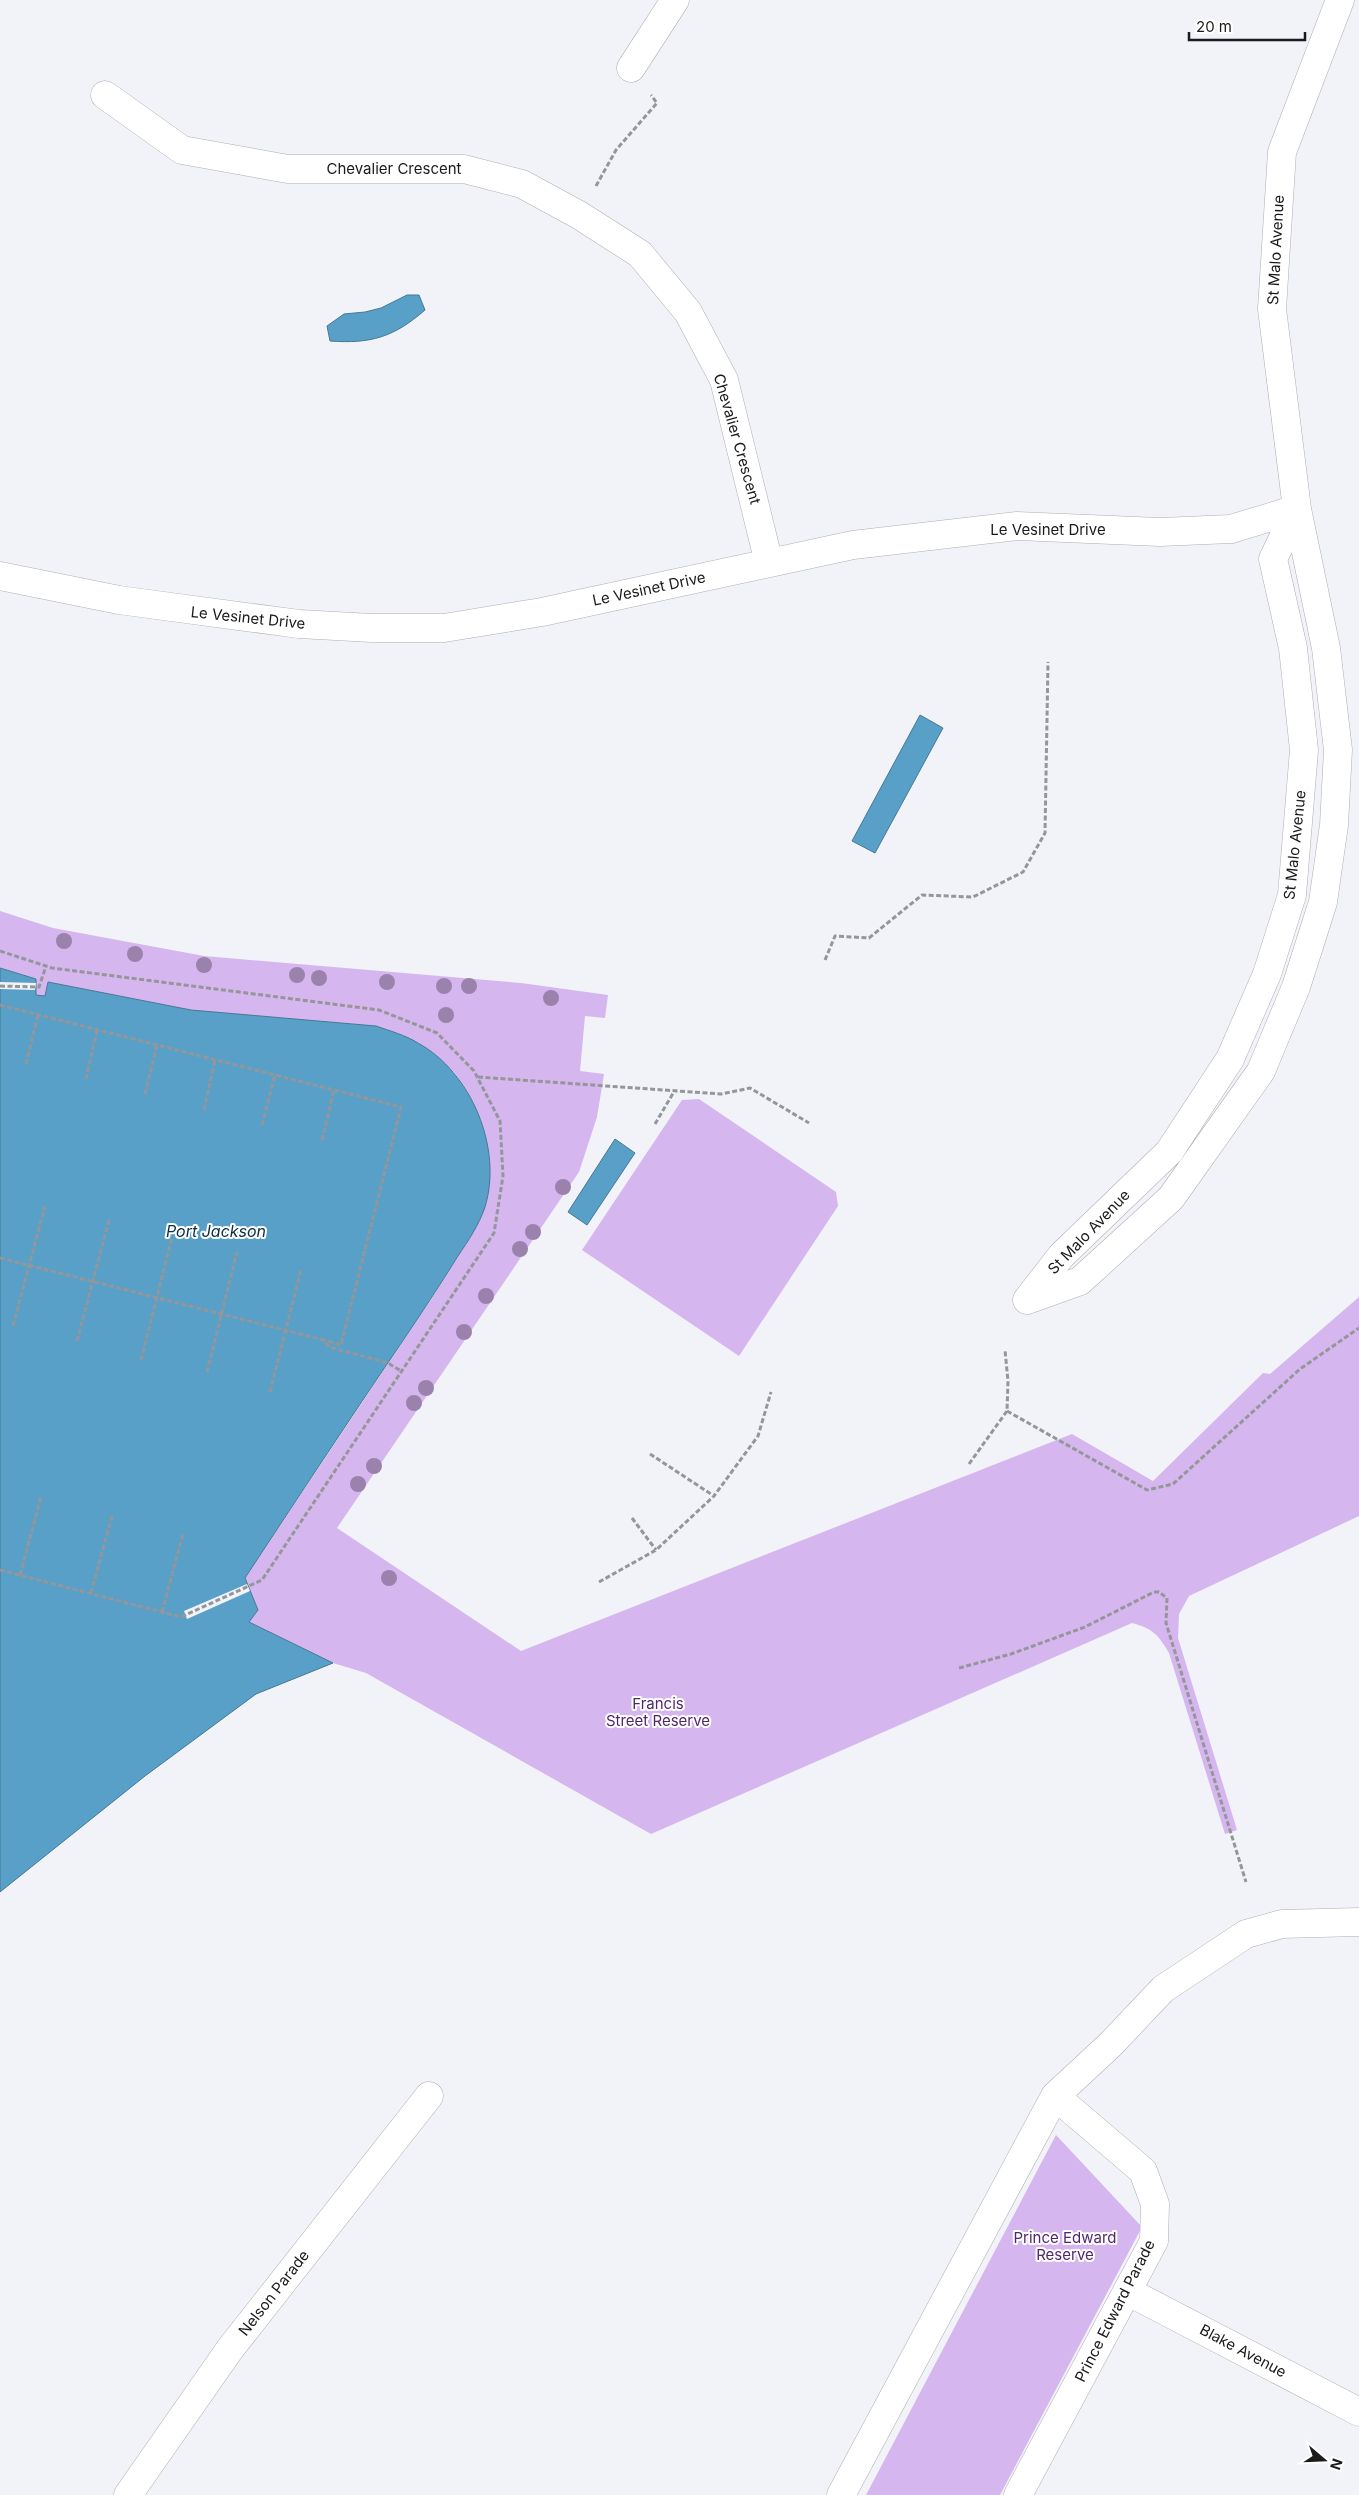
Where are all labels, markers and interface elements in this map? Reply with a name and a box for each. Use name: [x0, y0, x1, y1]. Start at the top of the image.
scale bar: [1189, 10, 1305, 42]
text: 20 m: [1196, 17, 1232, 36]
street label: Chevalier Crescent: [326, 159, 462, 178]
street label: St Malo Avenue: [1263, 194, 1288, 306]
street label: Chevalier Crescent: [710, 371, 765, 506]
street label: Le Vesinet Drive: [990, 520, 1106, 539]
street label: Le Vesinet Drive: [591, 567, 707, 610]
street label: Le Vesinet Drive: [190, 602, 306, 633]
street label: St Malo Avenue: [1279, 789, 1310, 901]
street label: St Malo Avenue: [1044, 1185, 1134, 1278]
water label: Port Jackson: [166, 1221, 266, 1241]
park label: Francis Street Reserve: [606, 1694, 710, 1730]
park label: Prince Edward Reserve: [1014, 2228, 1116, 2264]
street label: Prince Edward Parade: [1070, 2236, 1159, 2385]
street label: Nelson Parade: [234, 2246, 313, 2339]
street label: Blake Avenue: [1197, 2320, 1290, 2381]
north arrow: [1299, 2435, 1349, 2485]
text: N: [1327, 2457, 1347, 2472]

